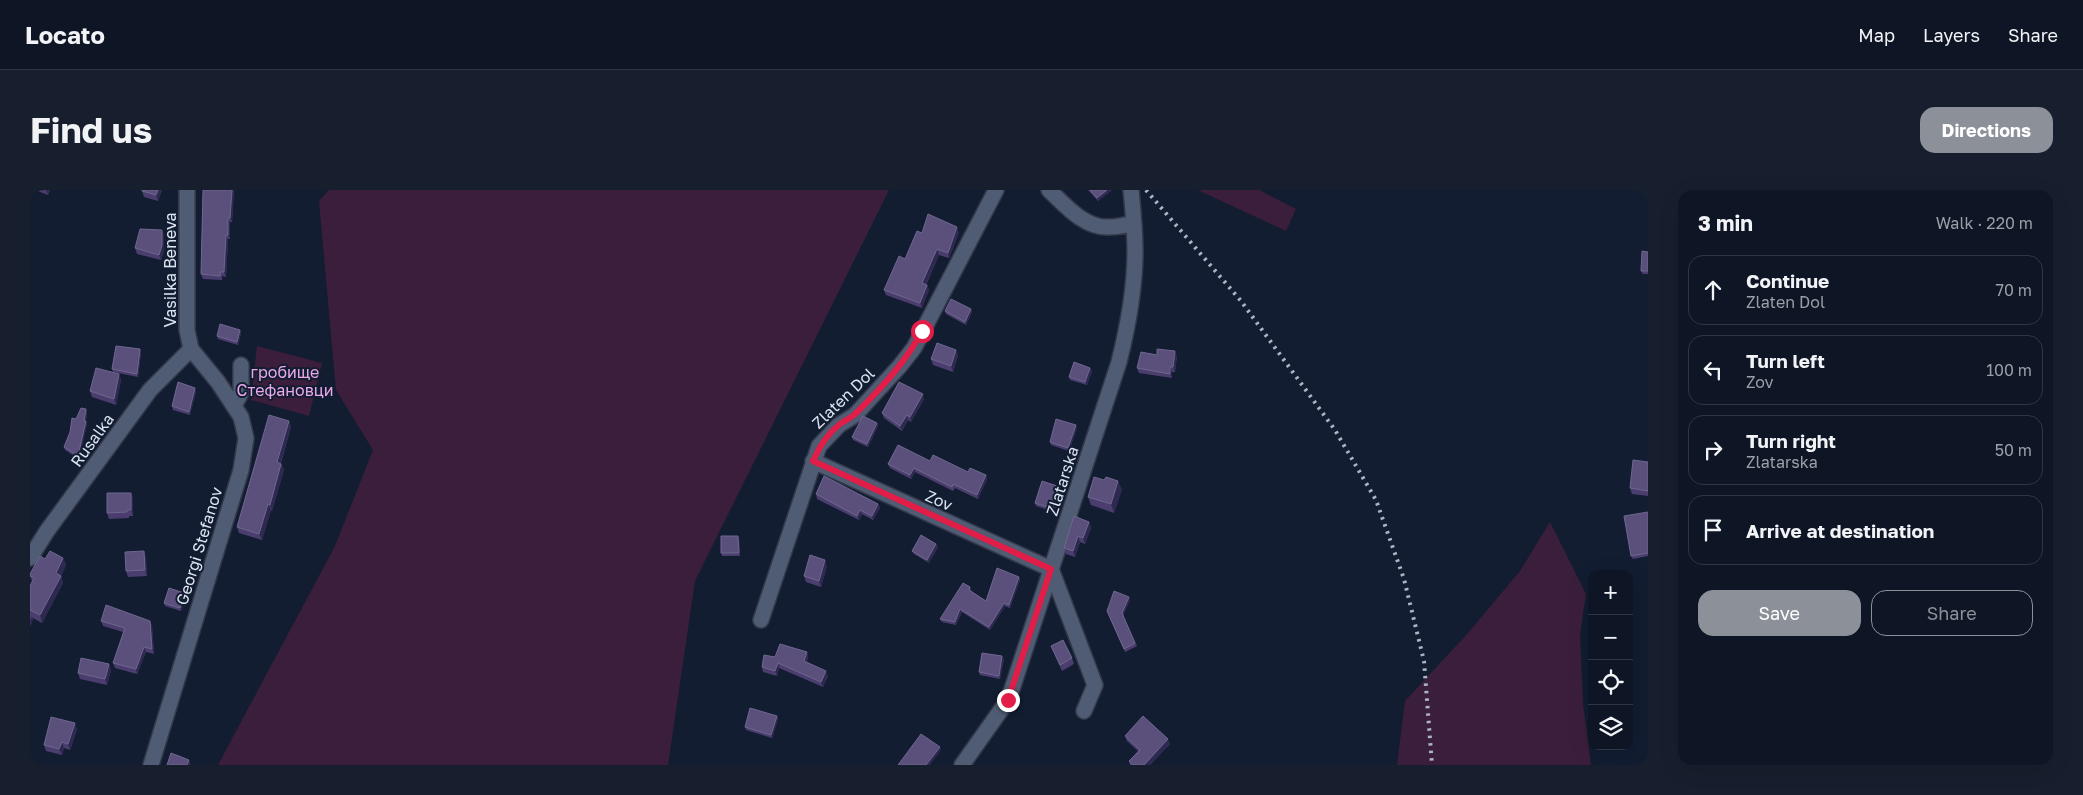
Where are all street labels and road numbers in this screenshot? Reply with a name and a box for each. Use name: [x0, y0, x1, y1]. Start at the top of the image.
street label: Vasilka Beneva: [160, 213, 180, 327]
street label: Zlaten Dol: [808, 363, 878, 433]
street label: Rusalka: [66, 410, 118, 470]
street label: Zlatarska: [1041, 444, 1083, 518]
street label: Georgi Stefanov: [172, 484, 226, 607]
street label: Zov: [922, 485, 956, 515]

